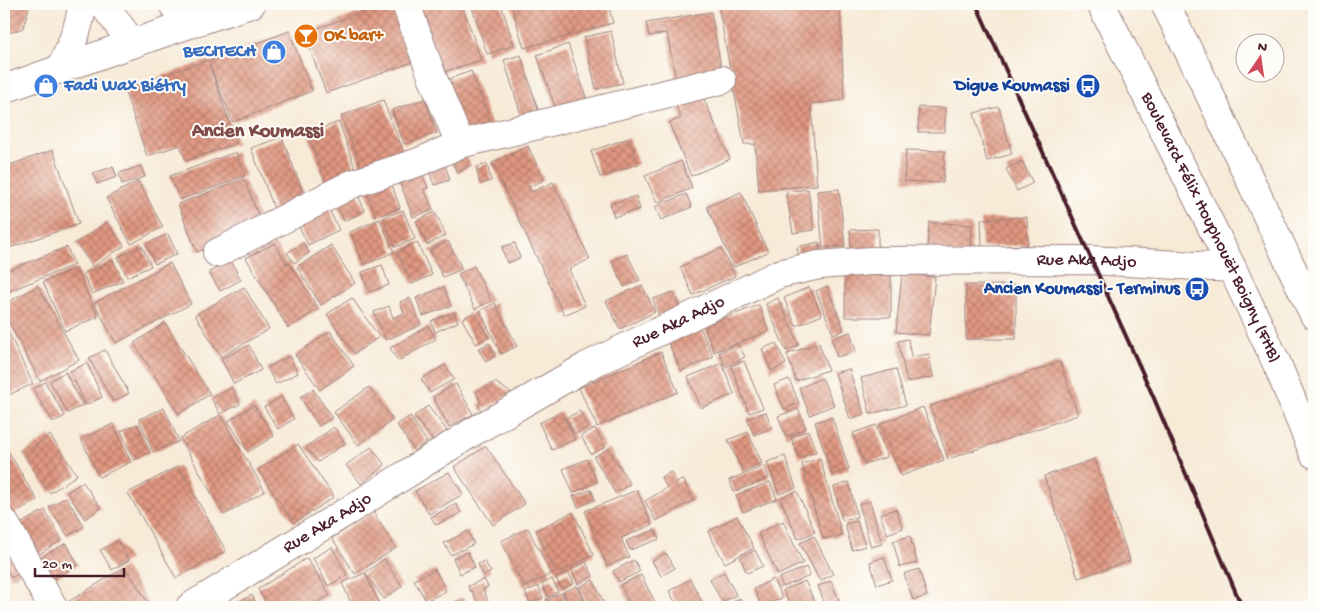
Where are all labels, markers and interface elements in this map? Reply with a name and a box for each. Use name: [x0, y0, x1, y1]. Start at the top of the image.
bar icon: OK bar+: [293, 23, 319, 49]
place label: OK bar+: [324, 26, 384, 47]
north arrow: [1236, 32, 1286, 82]
text: N: [1256, 38, 1269, 57]
shop icon: BECITECH: [261, 39, 287, 65]
place label: BECITECH: [182, 42, 257, 63]
shop icon: Fadi Wax Biétry: [33, 73, 59, 99]
bus stop icon: Digue Koumassi: [1075, 73, 1101, 99]
place label: Fadi Wax Biétry: [63, 76, 186, 97]
place label: Digue Koumassi: [952, 76, 1070, 97]
street label: Boulevard Félix Houphouët Boigny (FHB): [1136, 88, 1285, 366]
district label: Ancien Koumassi: [191, 121, 324, 144]
street label: Rue Aka Adjo: [1036, 249, 1137, 273]
bus stop icon: Ancien Koumassi - Terminus: [1184, 276, 1210, 302]
place label: Ancien Koumassi - Terminus: [983, 279, 1181, 300]
street label: Rue Aka Adjo: [629, 291, 728, 353]
street label: Rue Aka Adjo: [279, 488, 376, 558]
scale bar: [35, 546, 124, 578]
text: 20 m: [42, 556, 72, 574]

